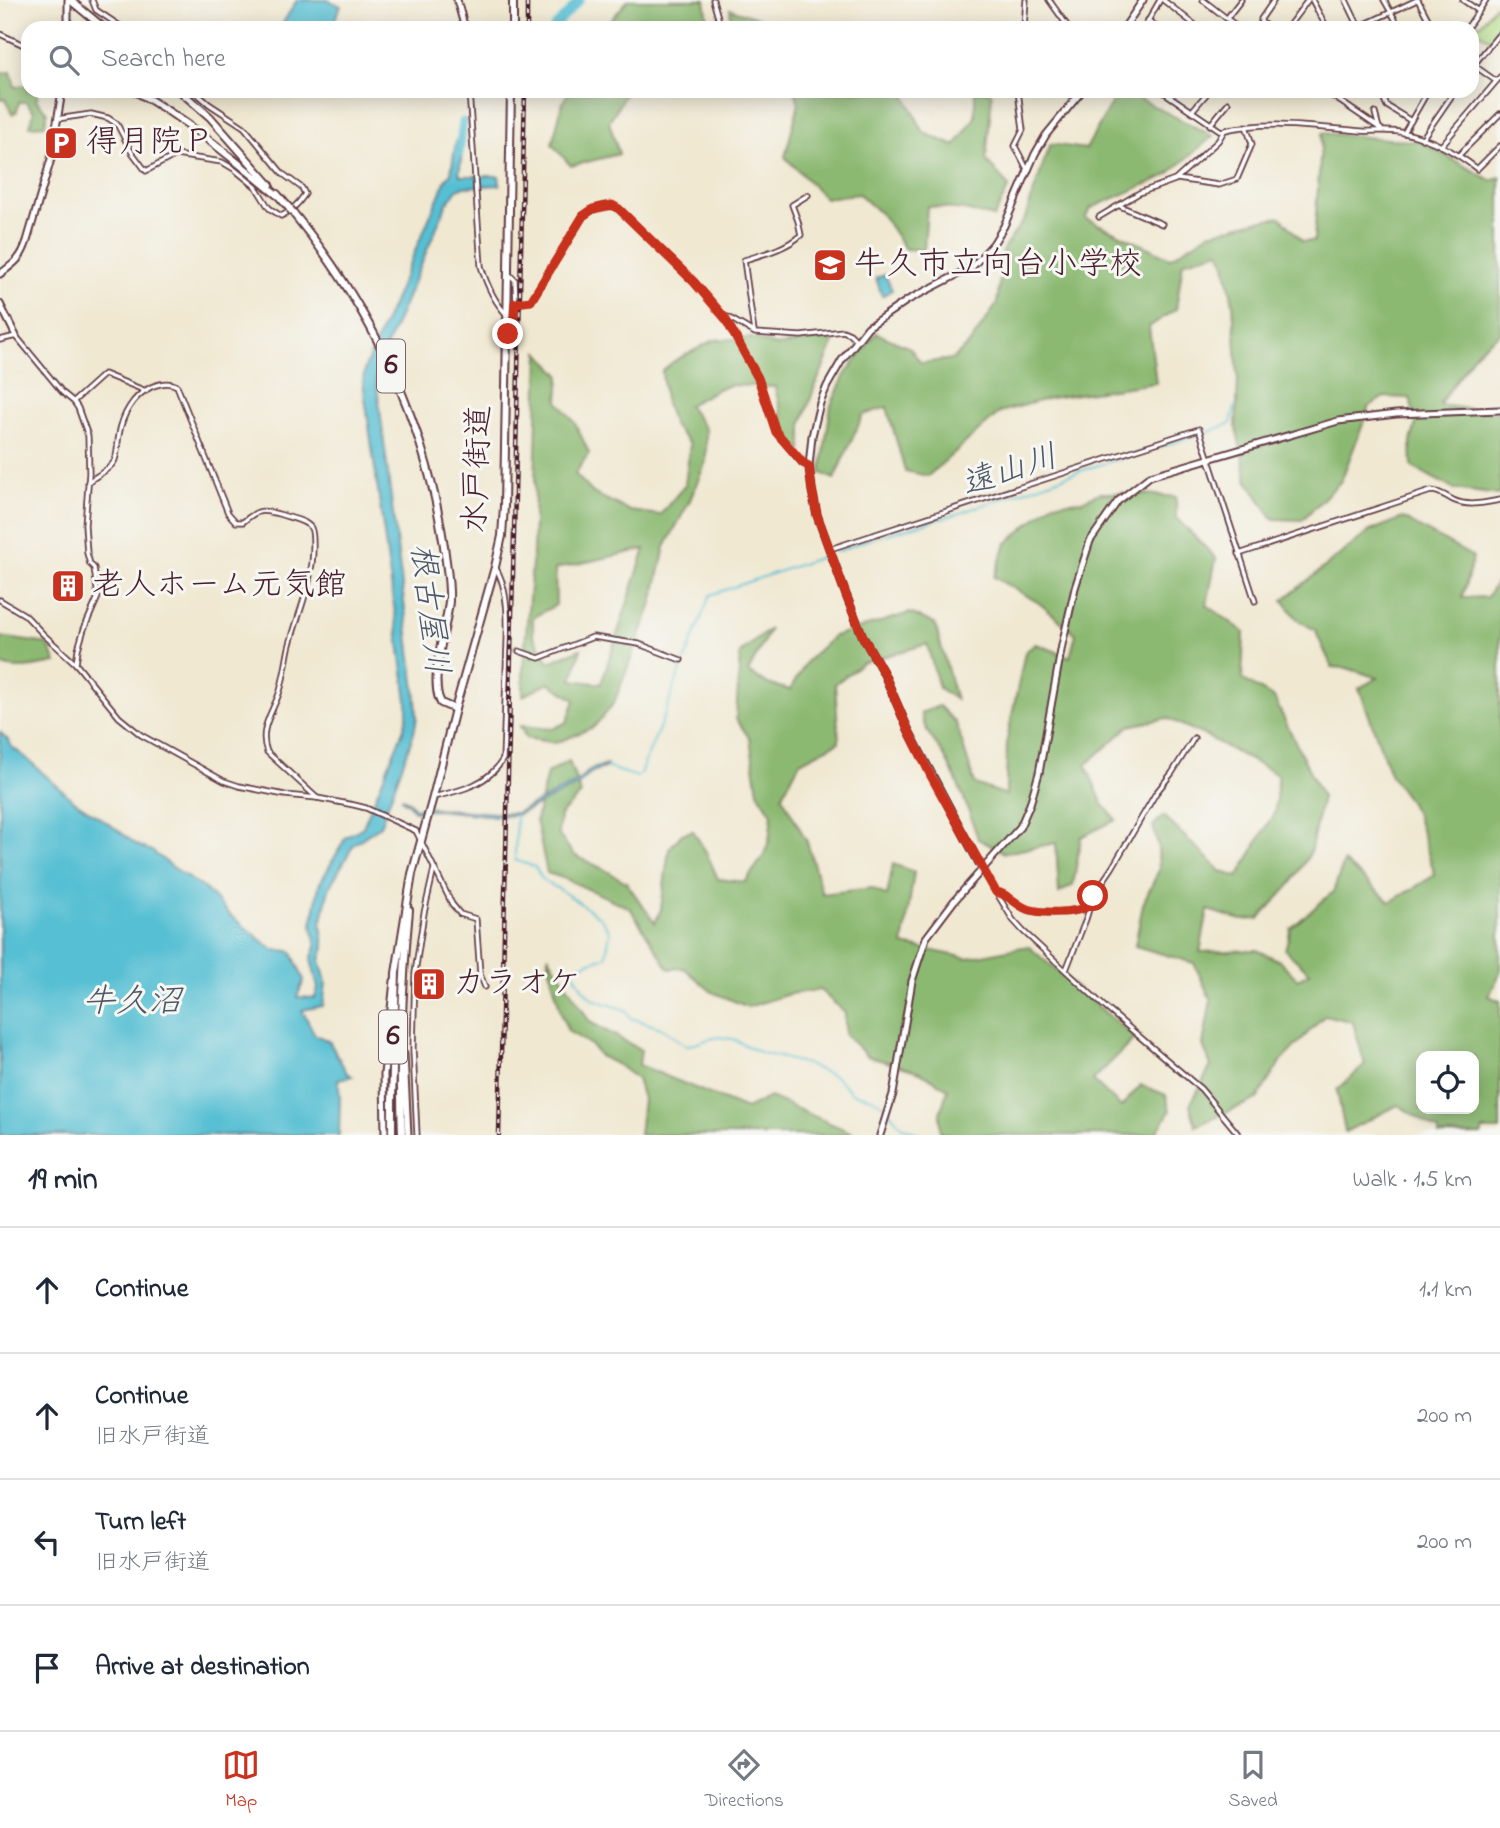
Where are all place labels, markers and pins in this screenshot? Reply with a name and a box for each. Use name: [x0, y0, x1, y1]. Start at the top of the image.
place label: 得月院Ｐ: [86, 120, 214, 167]
parking icon: 得月院Ｐ: [42, 124, 80, 162]
place label: 牛久市立向台小学校: [854, 242, 1142, 289]
school or university icon: 牛久市立向台小学校: [811, 246, 849, 284]
place label: 老人ホーム元気館: [92, 563, 347, 610]
building icon: 老人ホーム元気館: [49, 567, 87, 605]
place label: カラオケ: [453, 961, 581, 1008]
building icon: カラオケ: [410, 965, 448, 1003]

